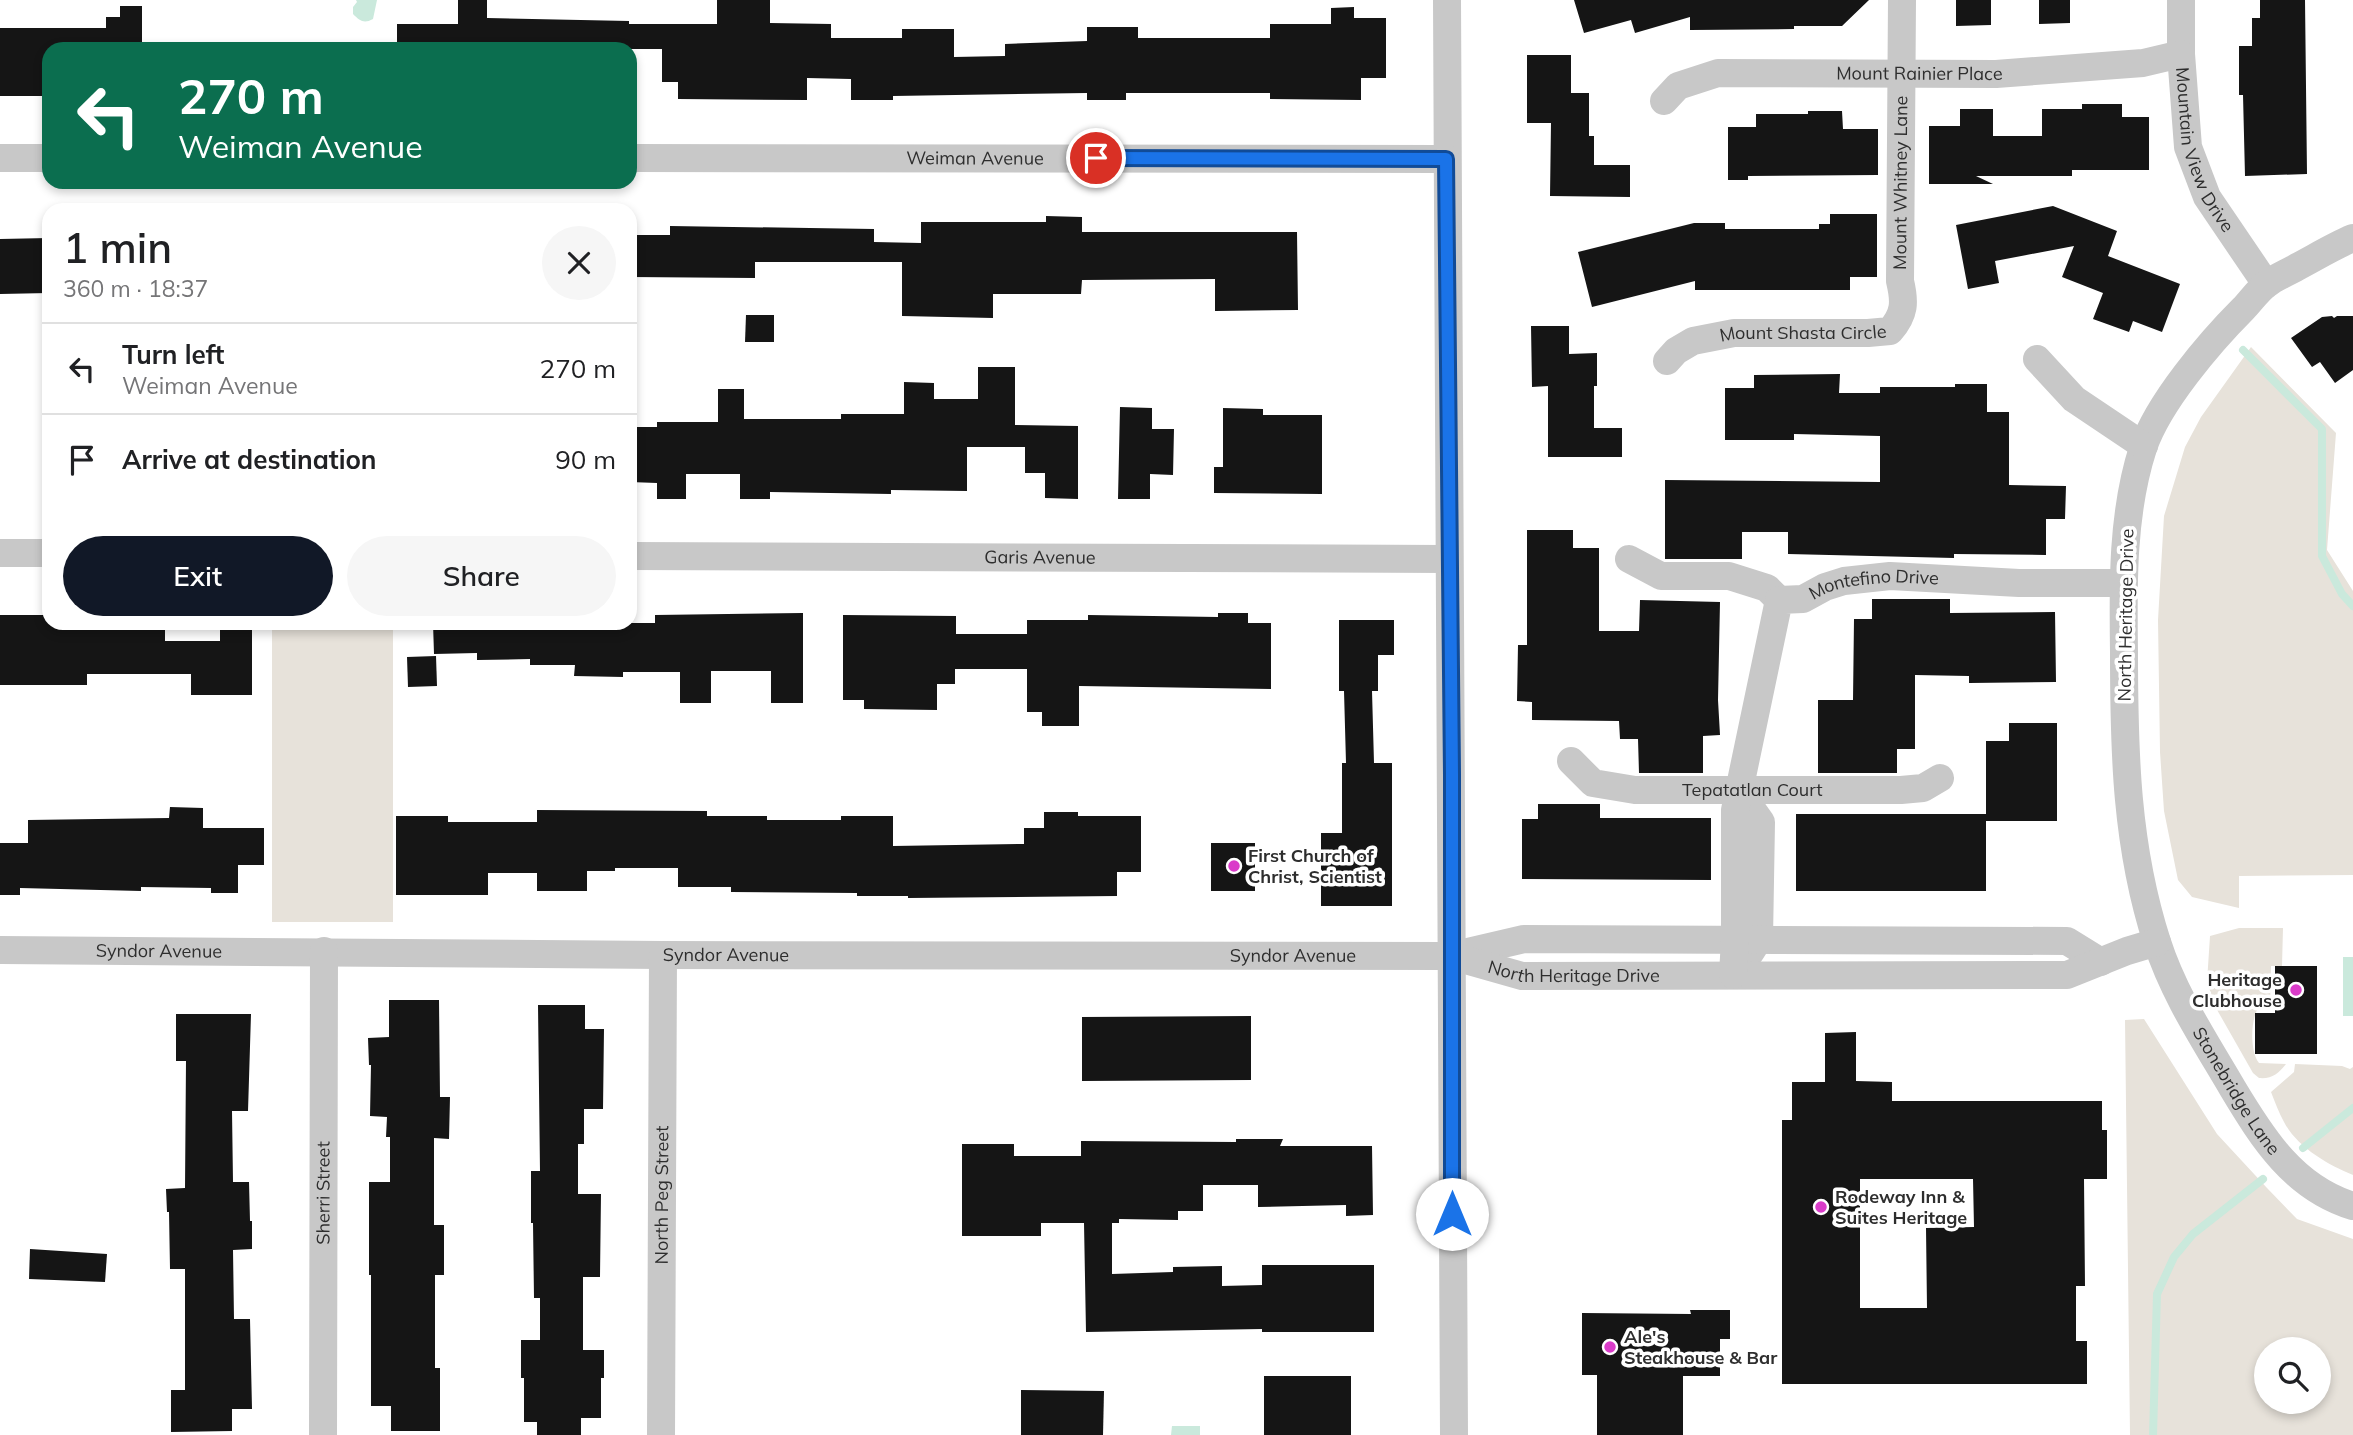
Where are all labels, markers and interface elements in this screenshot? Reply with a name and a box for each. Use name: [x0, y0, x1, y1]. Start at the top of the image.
street label: Mount Rainier Place: [1836, 61, 2003, 85]
text: 270 m: [178, 65, 324, 126]
street label: Mountain View Drive: [2171, 66, 2239, 236]
icon: left: [63, 70, 154, 161]
street label: Mount Whitney Lane: [1888, 95, 1912, 270]
text: Weiman Avenue: [178, 126, 423, 166]
pin: [1066, 128, 1126, 188]
icon: arrive: [1077, 139, 1115, 177]
street label: Weiman Avenue: [906, 146, 1044, 170]
text: 1 min: [63, 221, 172, 274]
button: close: [542, 226, 616, 300]
text: 360 m · 18:37: [63, 274, 208, 303]
street label: Mount Shasta Circle: [1718, 319, 1887, 347]
text: Turn left: [122, 338, 224, 371]
icon: left: [63, 350, 101, 388]
text: 270 m: [540, 352, 616, 385]
text: Weiman Avenue: [122, 371, 298, 400]
icon: arrive: [63, 441, 101, 479]
text: Arrive at destination: [122, 443, 377, 476]
text: 90 m: [555, 443, 616, 476]
street label: North Heritage Drive: [2112, 528, 2139, 701]
button: Exit: [63, 536, 333, 616]
button: Share: [347, 536, 616, 616]
street label: Garis Avenue: [984, 545, 1096, 569]
street label: Montefino Drive: [1805, 564, 1940, 605]
street label: Tepatatlan Court: [1682, 778, 1823, 801]
place label: First Church of Christ, Scientist: [1248, 844, 1382, 888]
marker: First Church of Christ, Scientist: [1226, 858, 1242, 874]
street label: Syndor Avenue: [96, 939, 222, 963]
street label: Syndor Avenue: [663, 943, 789, 966]
street label: Syndor Avenue: [1230, 944, 1356, 967]
street label: North Heritage Drive: [1485, 955, 1660, 987]
place label: Heritage Clubhouse: [2192, 968, 2282, 1012]
marker: Heritage Clubhouse: [2288, 982, 2304, 998]
street label: Stonebridge Lane: [2188, 1023, 2285, 1160]
street label: North Peg Street: [650, 1126, 673, 1264]
street label: Sherri Street: [311, 1141, 335, 1245]
position arrow: [1415, 1177, 1489, 1251]
place label: Rodeway Inn & Suites Heritage: [1835, 1185, 1967, 1229]
marker: Rodeway Inn & Suites Heritage: [1813, 1199, 1829, 1215]
place label: Ale's Steakhouse & Bar: [1624, 1325, 1778, 1369]
map controls: [2254, 1337, 2331, 1414]
button: search: [2254, 1337, 2331, 1414]
marker: Ale's Steakhouse & Bar: [1602, 1339, 1618, 1355]

